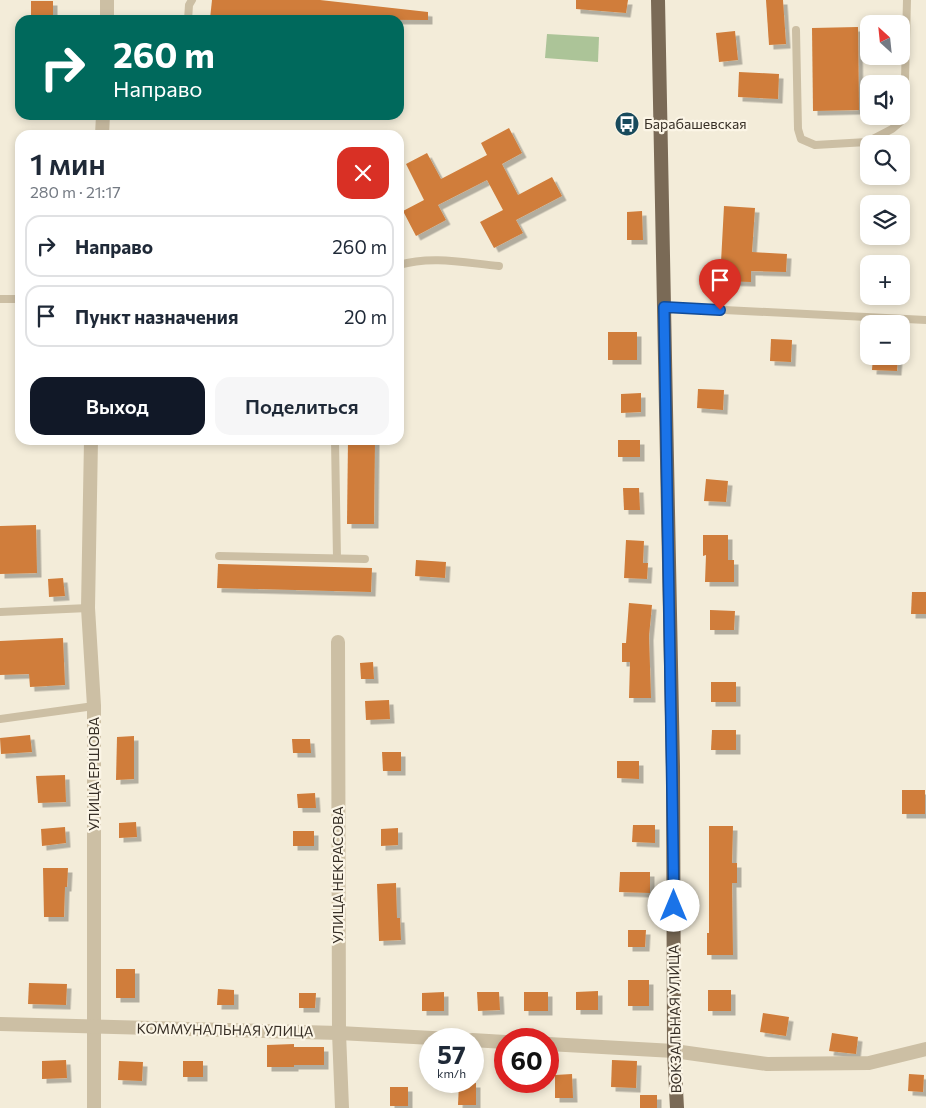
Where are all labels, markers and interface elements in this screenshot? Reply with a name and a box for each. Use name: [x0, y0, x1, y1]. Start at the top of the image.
north arrow: [860, 15, 910, 65]
map controls: [860, 15, 910, 365]
text: 260 m: [113, 32, 215, 75]
icon: right: [30, 35, 95, 100]
text: Направо: [113, 75, 203, 102]
button: sound: [860, 75, 910, 125]
bus stop icon: Барабашевская: [614, 111, 640, 137]
place label: Барабашевская: [644, 115, 747, 132]
button: search: [860, 135, 910, 185]
text: 1 мин: [30, 144, 106, 181]
button: close: [337, 147, 389, 199]
text: 280 m · 21:17: [30, 182, 121, 201]
button: layers: [860, 195, 910, 245]
icon: right: [32, 232, 60, 260]
text: Направо: [75, 235, 153, 258]
text: 260 m: [332, 235, 387, 258]
button: +: [860, 255, 910, 305]
pin: [699, 259, 741, 310]
icon: arrive: [706, 266, 734, 294]
icon: arrive: [32, 302, 60, 330]
text: Пункт назначения: [75, 305, 238, 328]
text: 20 m: [344, 305, 387, 328]
button: −: [860, 315, 910, 365]
button: Выход: [30, 377, 205, 435]
button: Поделиться: [215, 377, 389, 435]
street label: УЛИЦА ЕРШОВА: [85, 717, 102, 831]
street label: УЛИЦА НЕКРАСОВА: [329, 806, 346, 944]
position arrow: [647, 879, 699, 931]
street label: ВОКЗАЛЬНАЯ УЛИЦА: [665, 944, 684, 1093]
street label: КОММУНАЛЬНАЯ УЛИЦА: [136, 1019, 314, 1040]
speed limit sign: 60: [494, 1028, 559, 1093]
text: 57: [437, 1039, 466, 1069]
text: km/h: [437, 1066, 466, 1080]

